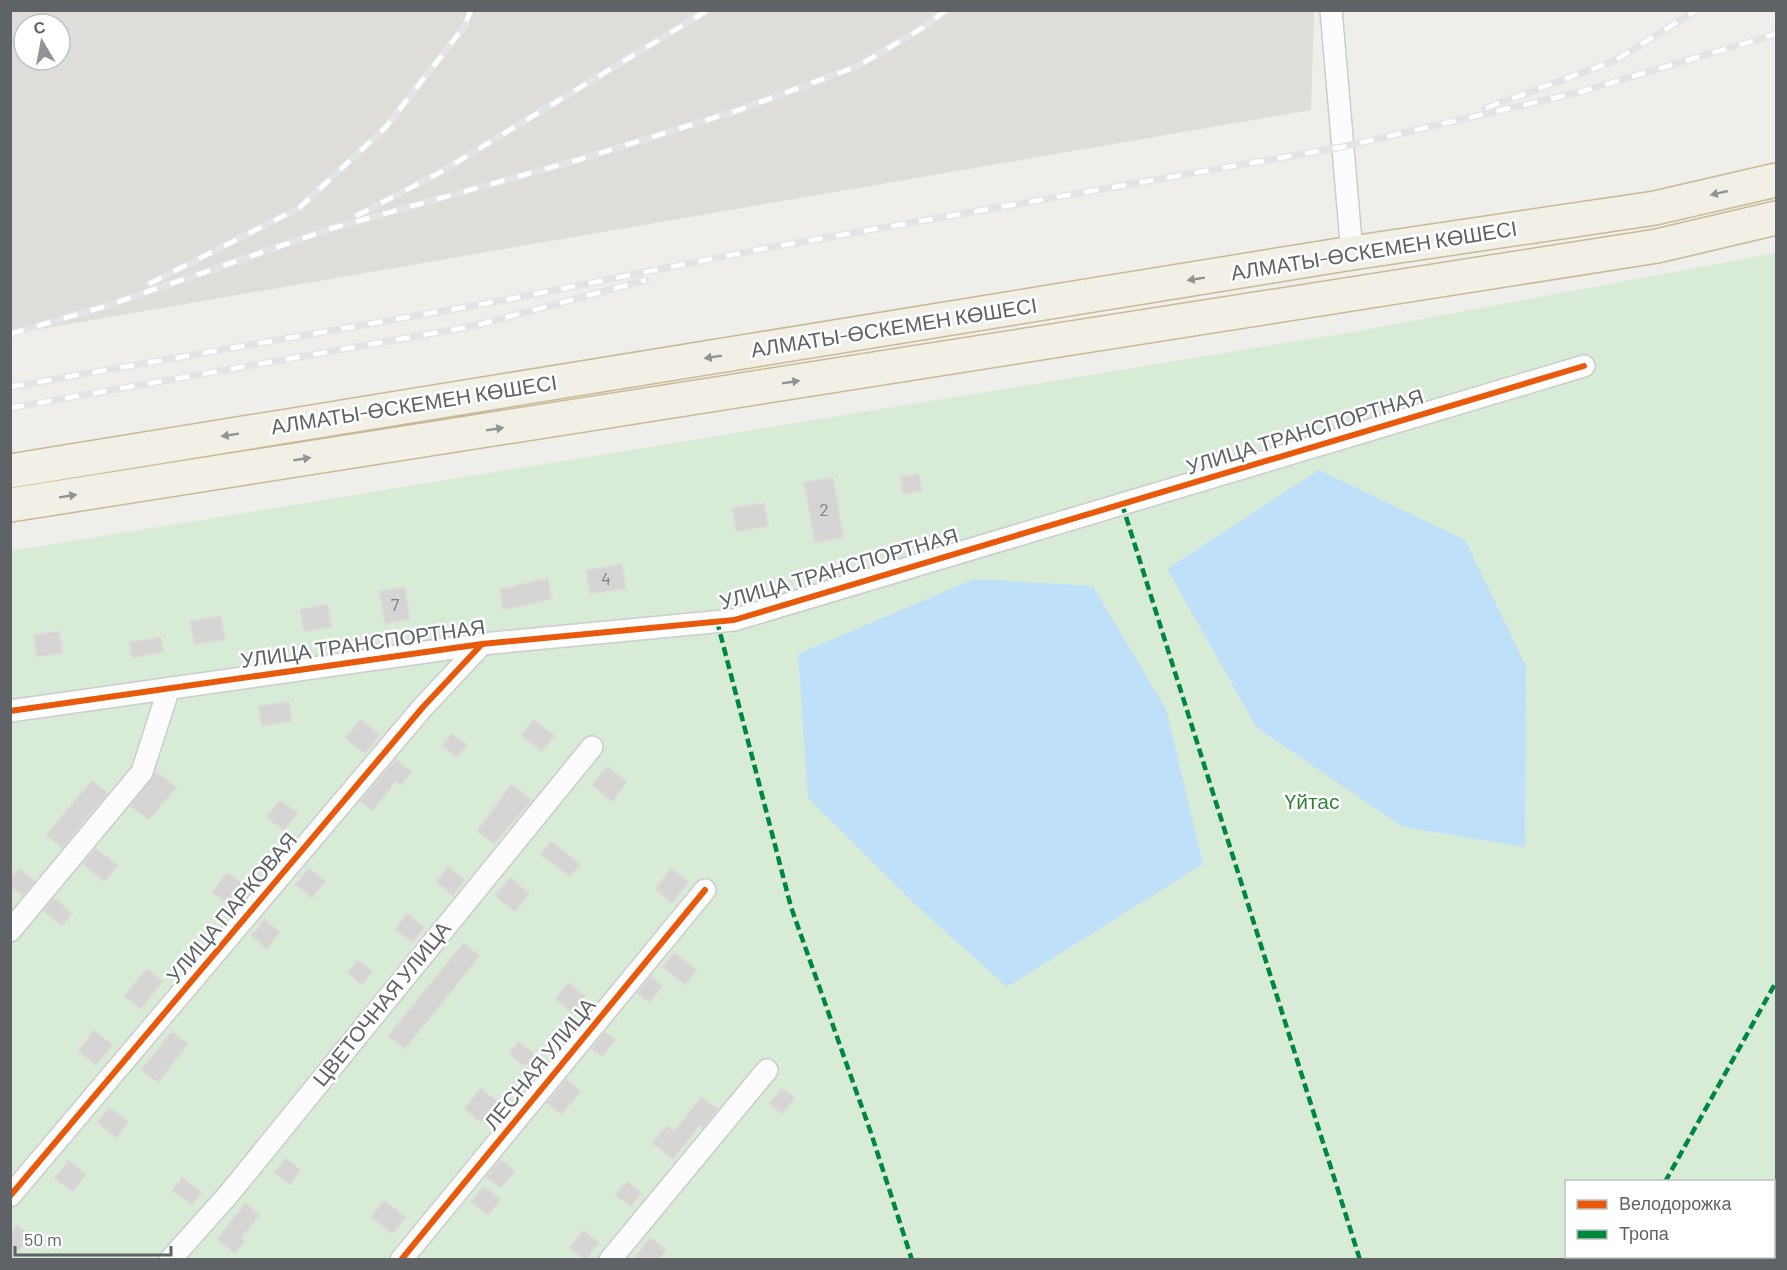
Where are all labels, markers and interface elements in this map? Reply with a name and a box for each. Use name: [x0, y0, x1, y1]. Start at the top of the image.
north arrow: [12, 12, 72, 72]
text: С: [32, 16, 47, 37]
one-way arrow: [1710, 188, 1729, 198]
street label: АЛМАТЫ-ӨСКЕМЕН КӨШЕСІ: [1229, 215, 1519, 284]
one-way arrow: [1186, 275, 1205, 284]
street label: АЛМАТЫ-ӨСКЕМЕН КӨШЕСІ: [749, 292, 1039, 361]
one-way arrow: [703, 353, 722, 362]
street label: АЛМАТЫ-ӨСКЕМЕН КӨШЕСІ: [269, 369, 559, 438]
one-way arrow: [782, 377, 801, 386]
street label: УЛИЦА ТРАНСПОРТНАЯ: [1183, 383, 1426, 479]
one-way arrow: [486, 424, 505, 433]
one-way arrow: [221, 431, 240, 440]
one-way arrow: [293, 454, 312, 463]
one-way arrow: [59, 491, 78, 500]
house number: 2: [819, 498, 829, 520]
street label: УЛИЦА ТРАНСПОРТНАЯ: [717, 522, 961, 614]
house number: 4: [601, 567, 611, 589]
house number: 7: [391, 593, 400, 615]
street label: УЛИЦА ТРАНСПОРТНАЯ: [239, 613, 487, 672]
park label: Үйтас: [1285, 788, 1339, 813]
street label: УЛИЦА ПАРКОВАЯ: [160, 827, 301, 988]
street label: ЦВЕТОЧНАЯ УЛИЦА: [307, 916, 455, 1091]
street label: ЛЕСНАЯ УЛИЦА: [478, 992, 600, 1134]
legend: [1565, 1180, 1775, 1258]
text: Велодорожка: [1619, 1192, 1732, 1214]
scale bar: [15, 1219, 171, 1257]
text: Тропа: [1619, 1222, 1670, 1244]
text: 50 m: [24, 1228, 62, 1250]

